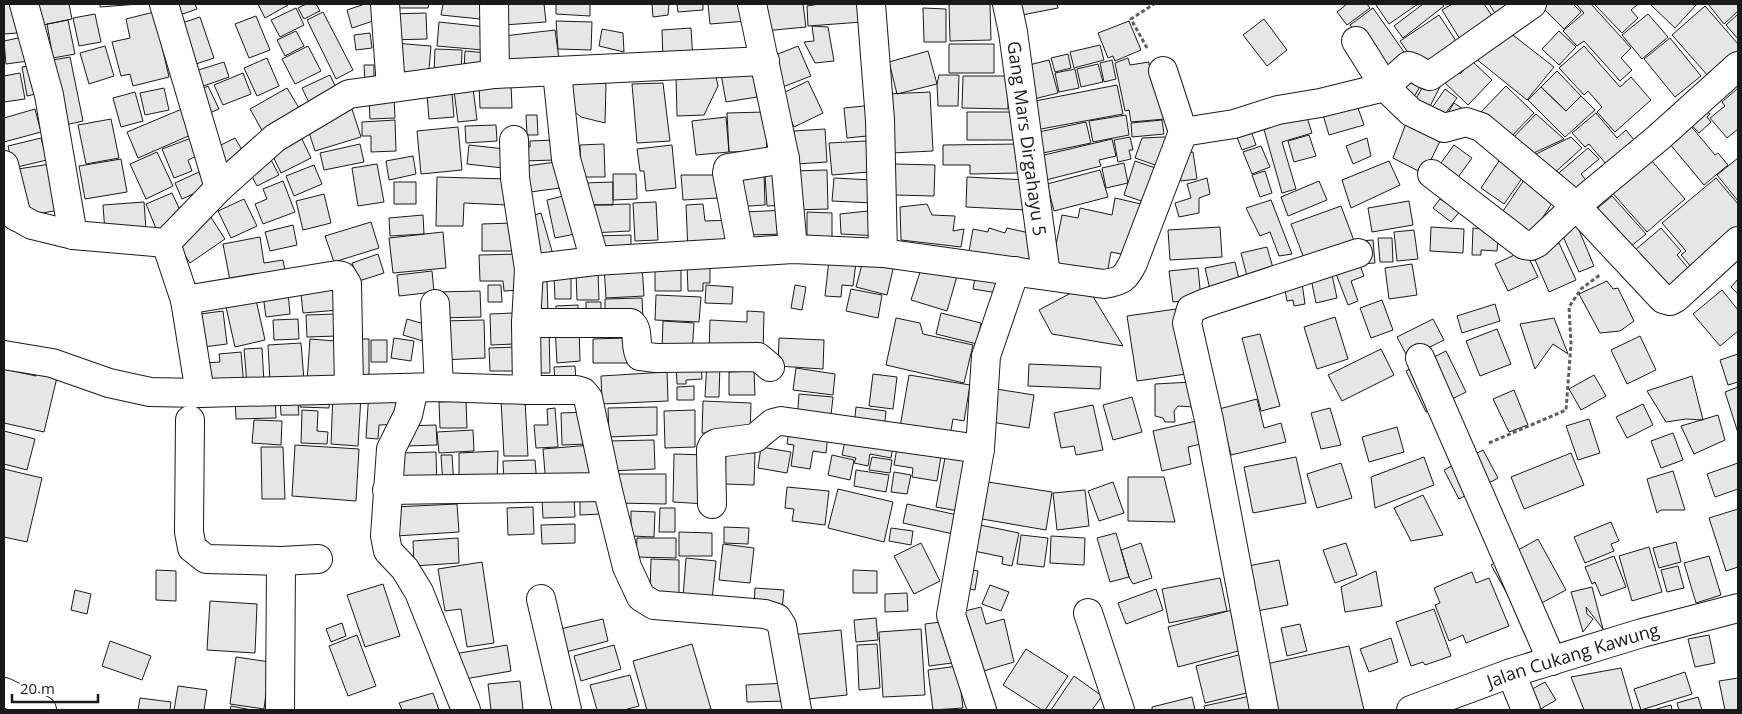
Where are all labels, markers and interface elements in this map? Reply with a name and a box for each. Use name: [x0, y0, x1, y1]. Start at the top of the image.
street label: Gang Mars Dirgahayu 5: [1002, 39, 1053, 237]
street label: Jalan Cukang Kawung: [1481, 617, 1662, 694]
scale bar: [12, 672, 99, 704]
text: 20 m: [20, 678, 55, 698]

